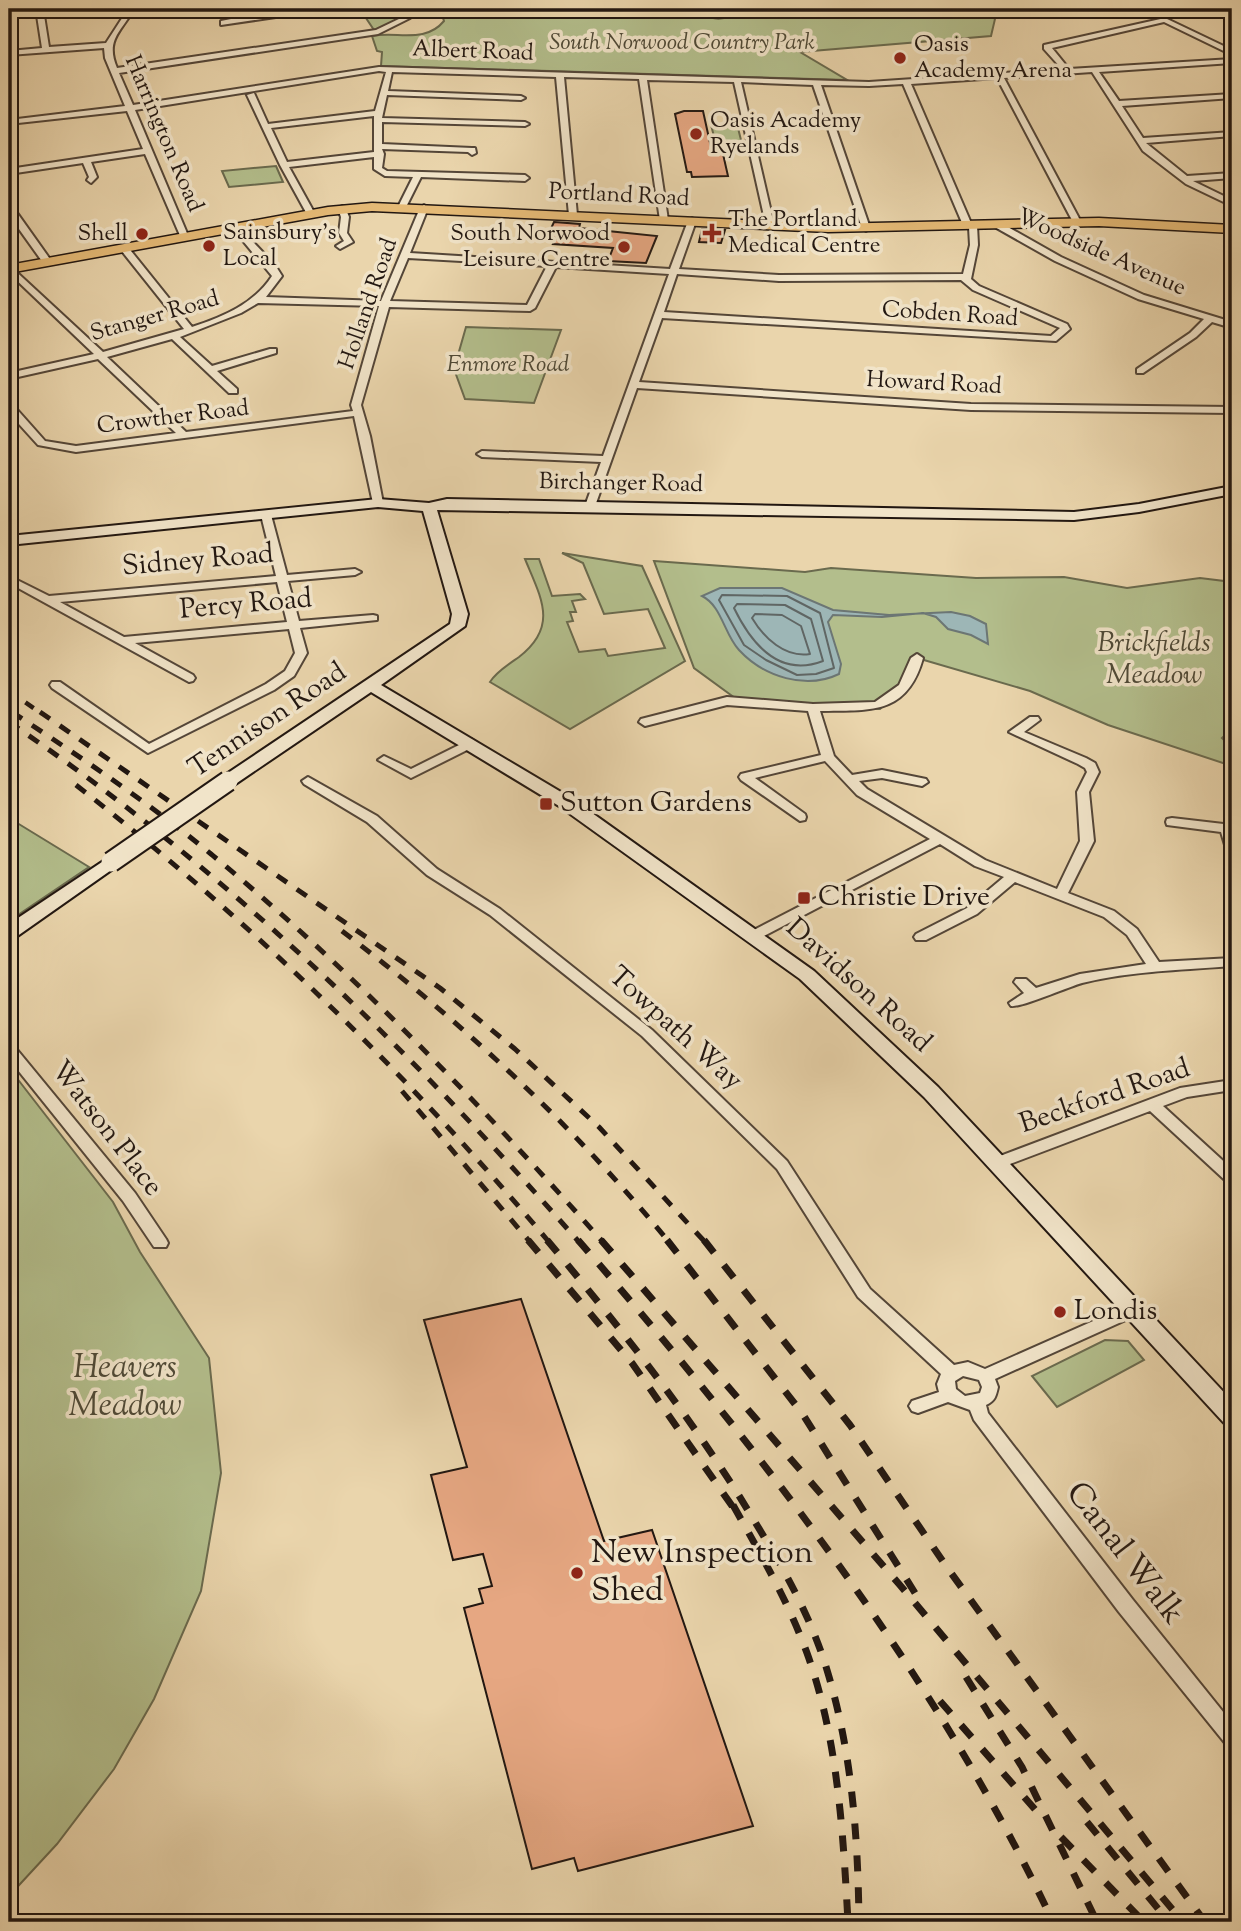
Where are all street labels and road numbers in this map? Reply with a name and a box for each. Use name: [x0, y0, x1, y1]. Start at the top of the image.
street label: Albert Road: [412, 33, 534, 71]
street label: Harrington Road: [115, 50, 211, 218]
street label: Portland Road: [548, 176, 690, 216]
street label: Woodside Avenue: [1011, 201, 1191, 305]
street label: Holland Road: [331, 234, 407, 374]
street label: Stanger Road: [87, 283, 223, 351]
street label: Cobden Road: [881, 294, 1019, 336]
street label: Howard Road: [865, 364, 1003, 404]
street label: Crowther Road: [95, 392, 251, 444]
street label: Birchanger Road: [539, 466, 703, 502]
street label: Sidney Road: [121, 534, 276, 588]
street label: Percy Road: [178, 579, 314, 631]
street label: Tennison Road: [181, 653, 355, 789]
street label: Davidson Road: [776, 909, 940, 1063]
street label: Towpath Way: [599, 958, 751, 1100]
street label: Beckford Road: [1014, 1049, 1196, 1145]
street label: Watson Place: [40, 1053, 172, 1205]
street label: Canal Walk: [1053, 1472, 1195, 1636]

